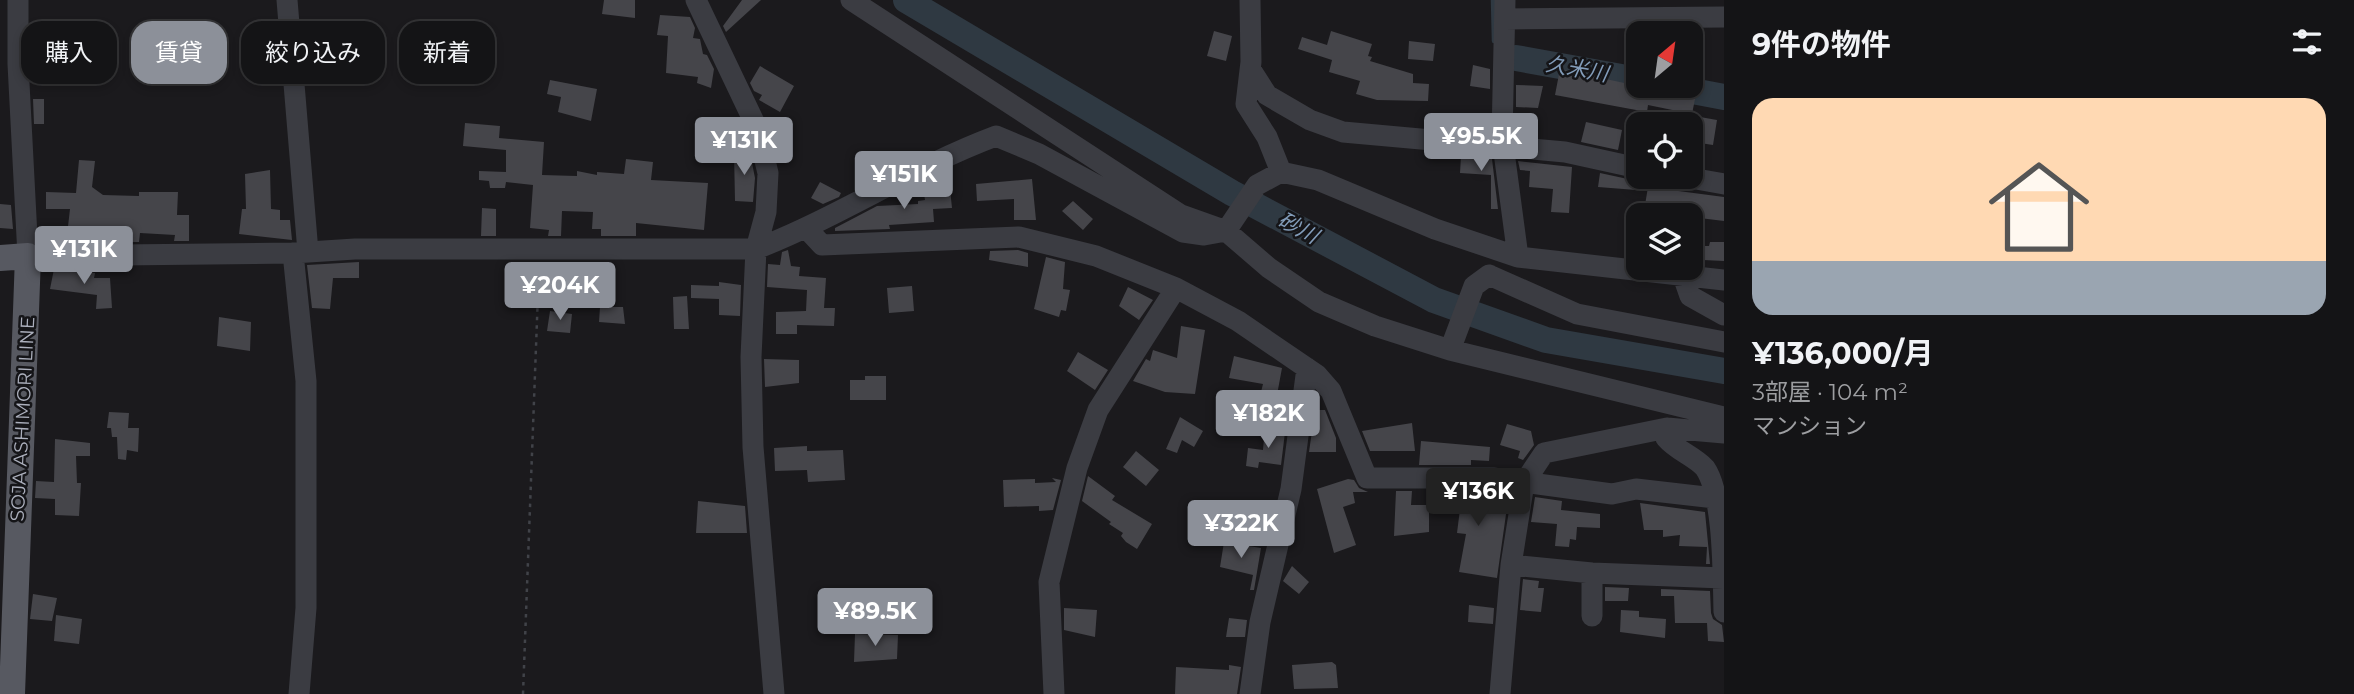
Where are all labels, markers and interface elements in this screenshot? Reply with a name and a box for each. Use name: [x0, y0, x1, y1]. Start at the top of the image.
chip: 購入: [21, 21, 117, 84]
chip: 賃貸: [131, 21, 227, 84]
chip: 絞り込み: [241, 21, 385, 84]
chip: 新着: [399, 21, 495, 84]
north arrow: [1626, 21, 1703, 98]
map controls: [1626, 21, 1703, 280]
icon: filters: [2288, 23, 2326, 61]
text: 9件の物件: [1752, 26, 1891, 63]
water label: 久米川: [1544, 51, 1612, 87]
button: locate: [1626, 112, 1703, 189]
pin: ¥95.5K: [1424, 114, 1538, 173]
pin: ¥131K: [695, 118, 793, 177]
text: ¥95.5K: [1440, 122, 1522, 150]
text: ¥131K: [711, 126, 777, 154]
icon: home: [1976, 144, 2102, 270]
pin: ¥151K: [855, 152, 953, 211]
text: ¥151K: [871, 160, 937, 188]
button: layers: [1626, 203, 1703, 280]
water label: 砂川: [1274, 207, 1324, 249]
pin: ¥131K: [35, 226, 133, 286]
text: ¥131K: [51, 235, 117, 263]
pin: ¥204K: [511, 262, 609, 322]
text: ¥204K: [521, 271, 599, 299]
street label: SOJA ASHIMORI LINE: [6, 316, 39, 522]
text: ¥136,000/月: [1752, 335, 1934, 372]
text: 3部屋 · 104 m²: [1752, 378, 1908, 406]
pin: ¥182K: [1219, 391, 1317, 450]
text: ¥182K: [1232, 399, 1304, 427]
text: マンション: [1752, 412, 1867, 440]
pin: ¥136K: [1429, 468, 1527, 528]
text: ¥136K: [1442, 477, 1514, 505]
pin: ¥322K: [1192, 500, 1290, 560]
text: ¥322K: [1204, 509, 1278, 537]
pin: ¥89.5K: [818, 588, 932, 648]
text: ¥89.5K: [834, 597, 916, 625]

